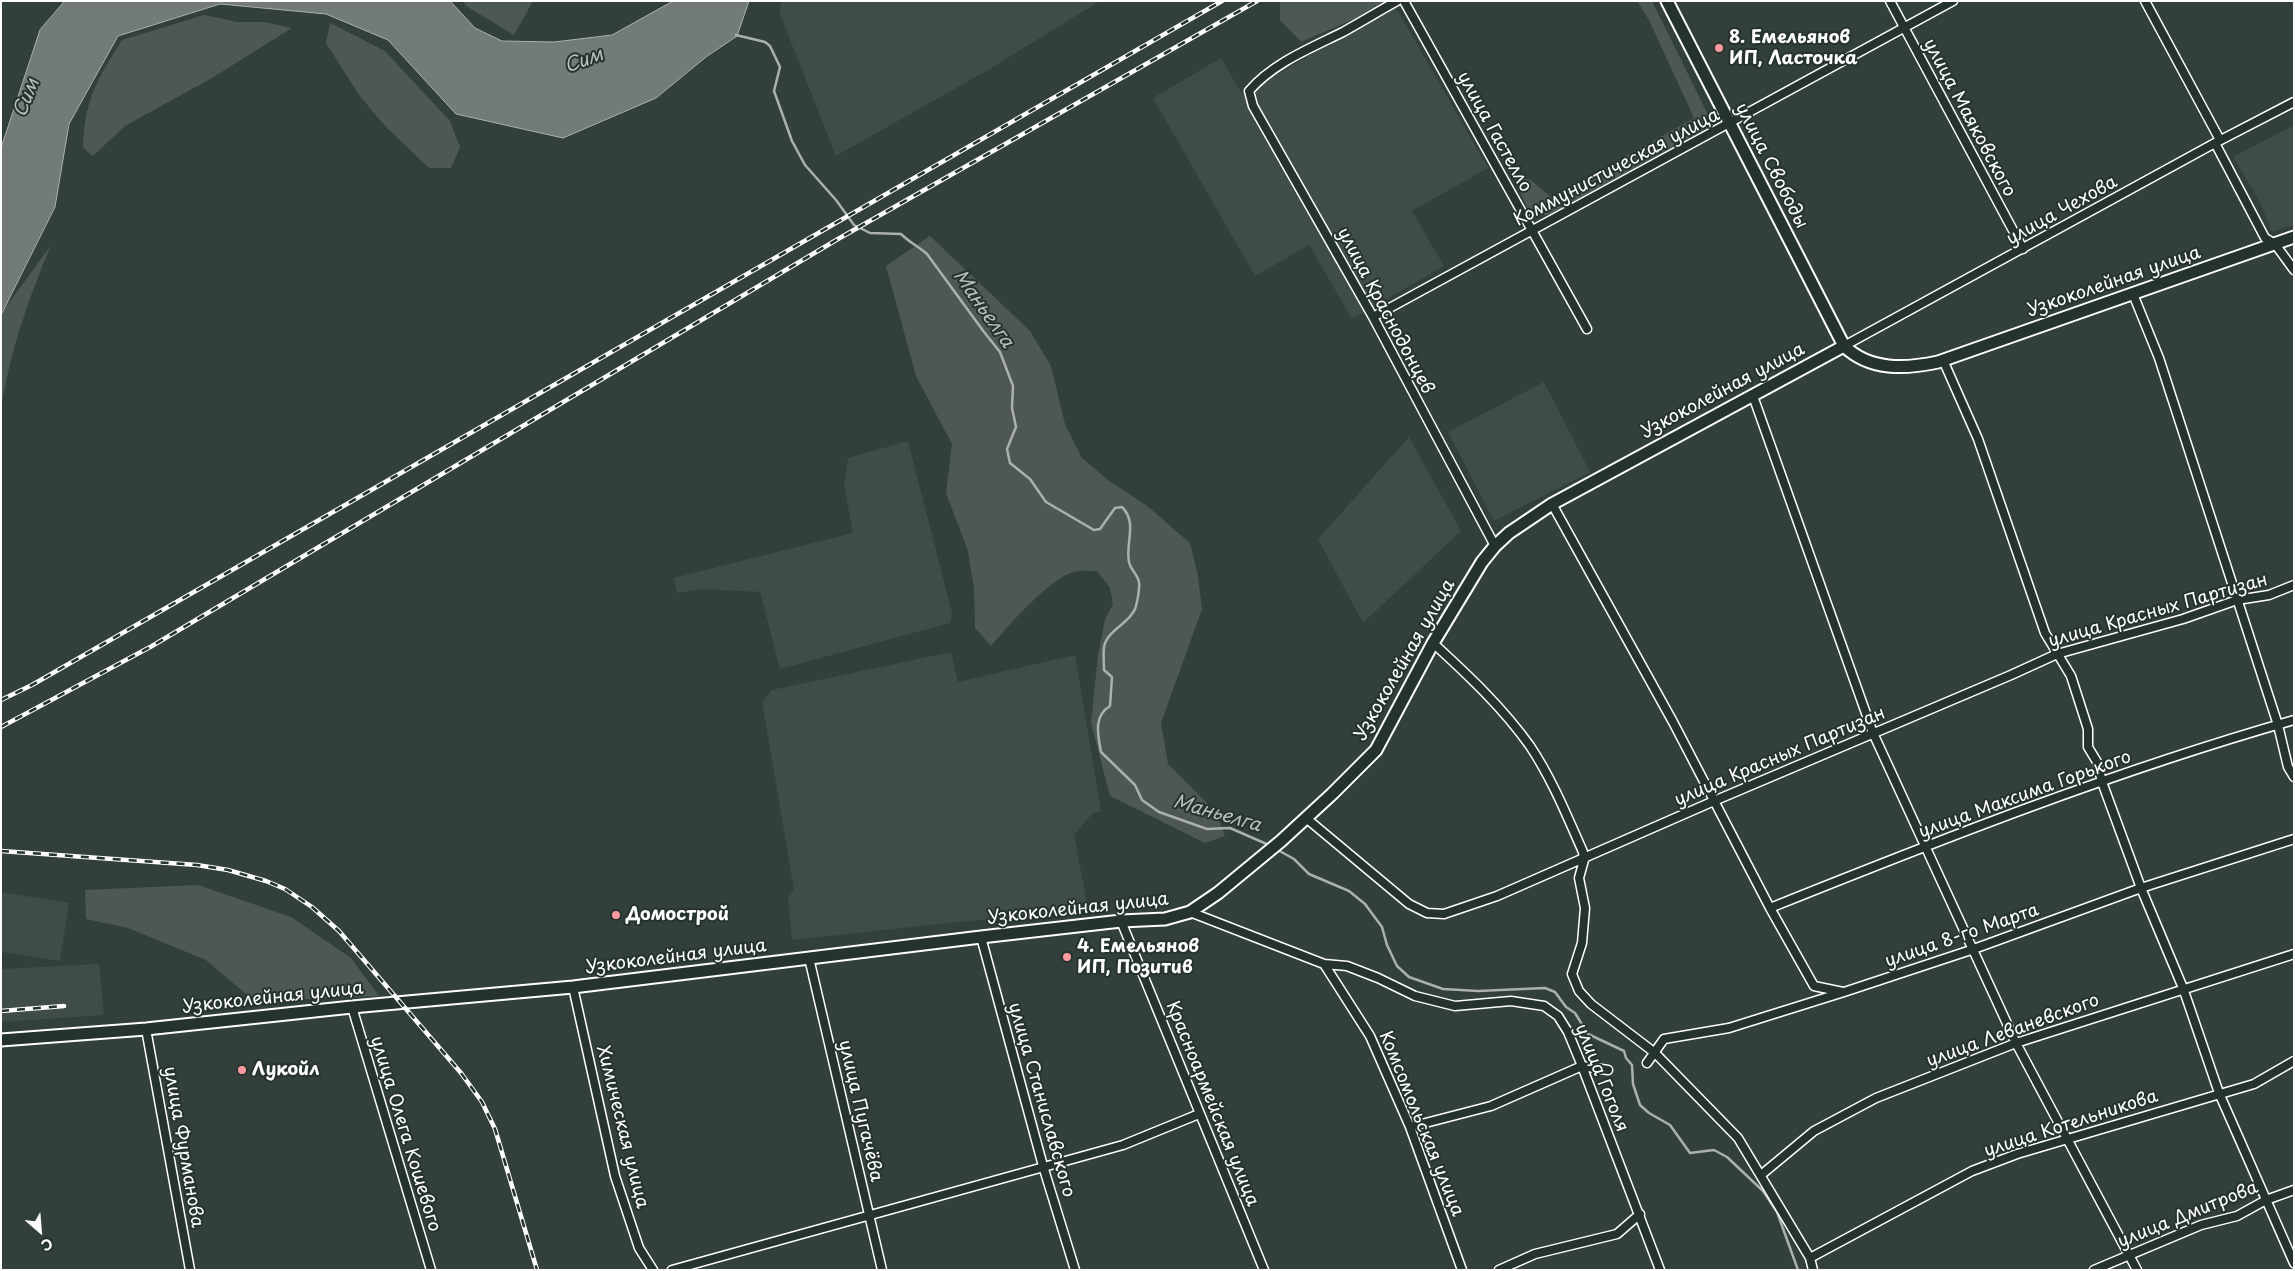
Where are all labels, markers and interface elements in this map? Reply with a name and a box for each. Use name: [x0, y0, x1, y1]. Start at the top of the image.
place label: 8. Емельянов ИП, Ласточка: [1729, 27, 1857, 70]
street label: улица Маяковского: [1918, 35, 2020, 201]
marker: 8. Емельянов ИП, Ласточка: [1713, 42, 1725, 54]
water label: Сим: [562, 44, 606, 78]
street label: улица Гастелло: [1452, 68, 1536, 196]
water label: Сим: [9, 75, 45, 121]
street label: улица Свободы: [1730, 100, 1812, 232]
street label: Коммунистическая улица: [1510, 104, 1724, 232]
street label: улица Чехова: [2003, 172, 2121, 250]
street label: улица Краснодонцев: [1332, 224, 1438, 398]
street label: Узкоколейная улица: [2024, 242, 2204, 322]
water label: Маньелга: [948, 266, 1018, 352]
street label: Узкоколейная улица: [1637, 339, 1809, 443]
street label: улица Красных Партизан: [2046, 569, 2270, 653]
street label: Узкоколейная улица: [1350, 576, 1460, 744]
street label: улица Красных Партизан: [1671, 703, 1889, 811]
street label: улица Максима Горького: [1916, 746, 2134, 844]
water label: Маньелга: [1170, 791, 1264, 837]
street label: Узкоколейная улица: [986, 889, 1170, 929]
street label: улица 8-го Марта: [1882, 900, 2042, 972]
place label: Домострой: [626, 904, 729, 926]
marker: Домострой: [610, 909, 622, 921]
street label: Узкоколейная улица: [584, 935, 768, 979]
place label: 4. Емельянов ИП, Позитив: [1077, 936, 1199, 979]
marker: 4. Емельянов ИП, Позитив: [1061, 951, 1073, 963]
street label: Узкоколейная улица: [181, 978, 365, 1018]
street label: улица Леваневского: [1924, 990, 2102, 1072]
street label: Красноармейская улица: [1161, 998, 1263, 1210]
street label: улица Станиславского: [1003, 1000, 1079, 1200]
street label: улица Гоголя: [1570, 1021, 1632, 1135]
street label: Комсомольская улица: [1374, 1028, 1468, 1220]
street label: улица Олега Кошевого: [365, 1034, 445, 1234]
street label: улица Пугачёва: [833, 1038, 887, 1184]
street label: Химическая улица: [591, 1043, 653, 1211]
place label: Лукойл: [252, 1059, 319, 1081]
marker: Лукойл: [236, 1064, 248, 1076]
street label: улица Фурманова: [158, 1065, 208, 1229]
street label: улица Котельникова: [1981, 1086, 2161, 1162]
street label: улица Дмитрова: [2115, 1177, 2261, 1253]
north arrow: [15, 1206, 65, 1256]
text: С: [38, 1233, 56, 1257]

